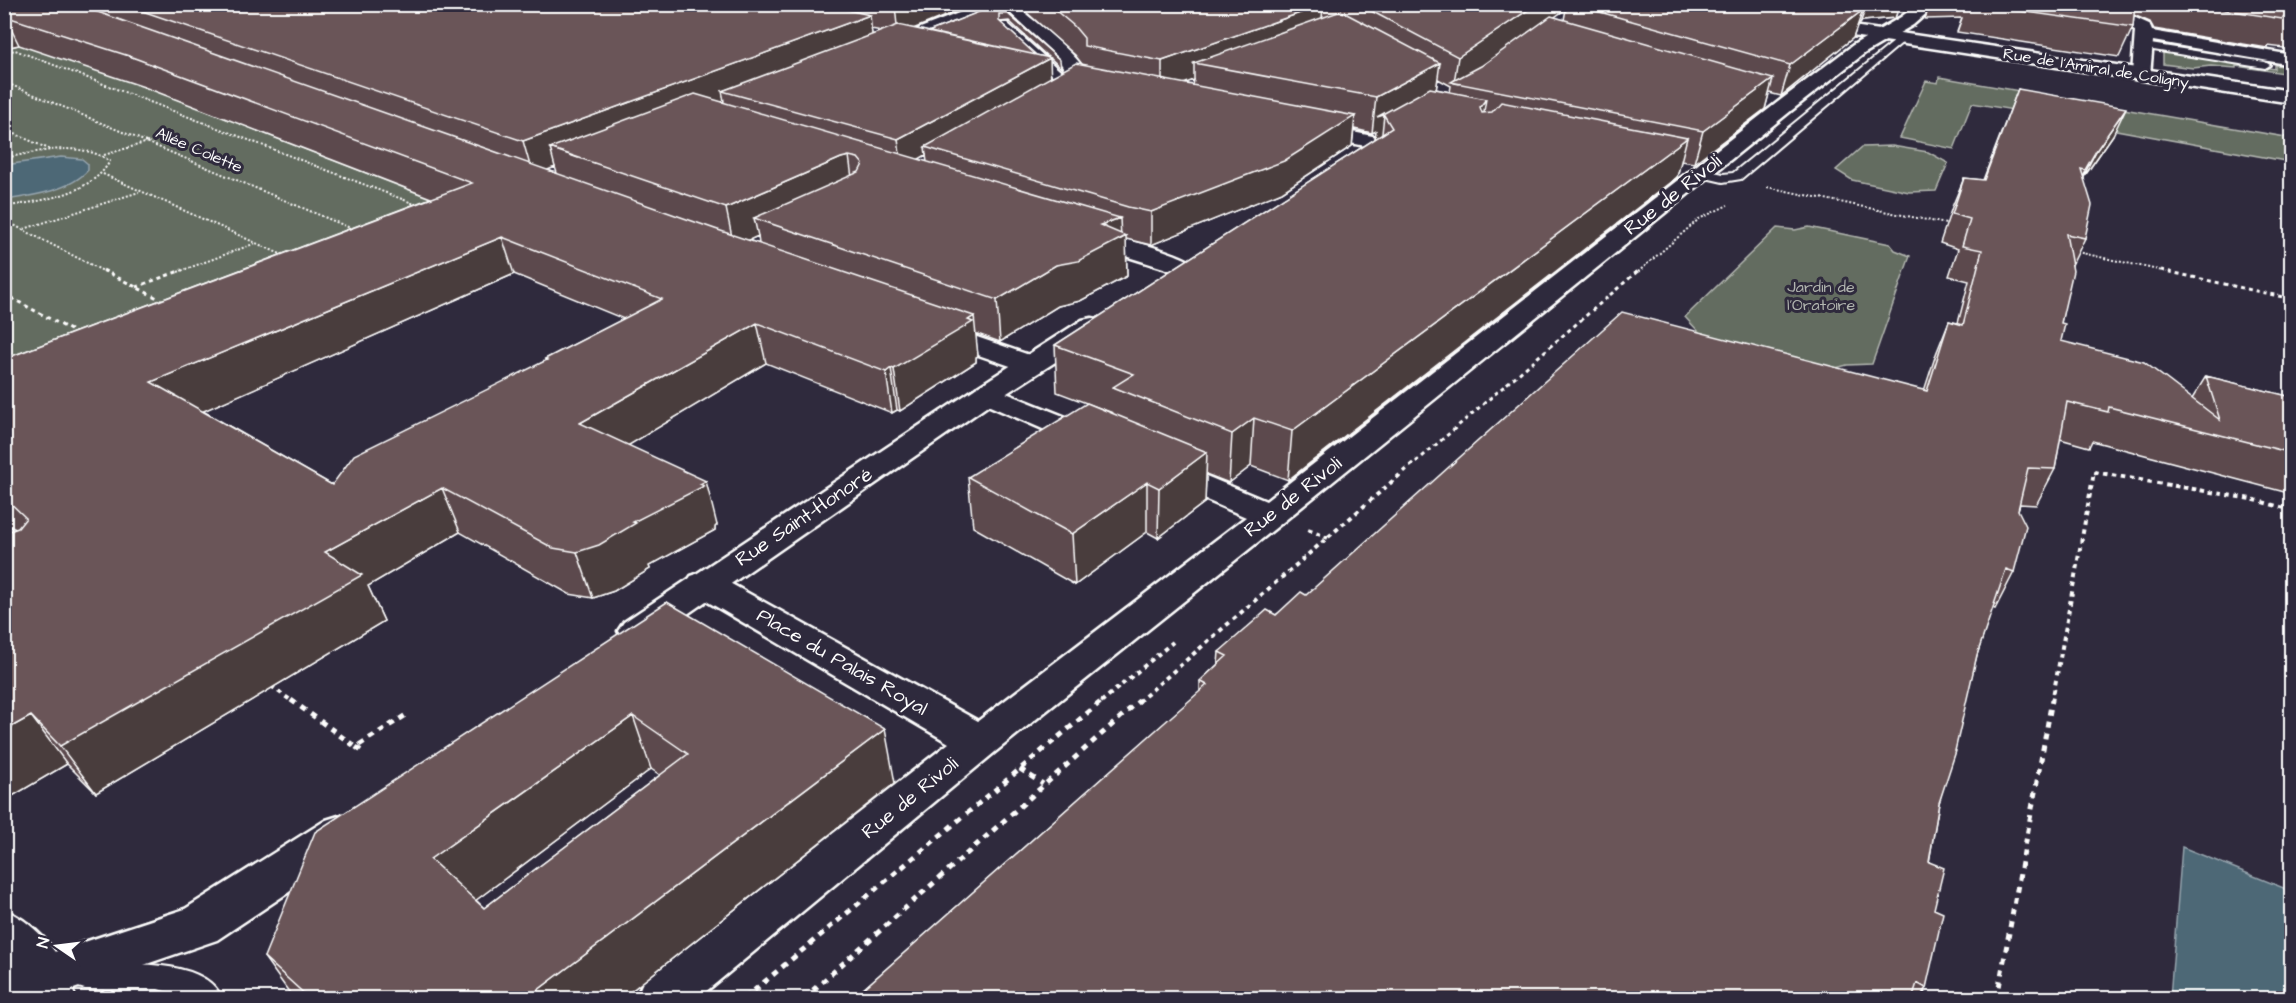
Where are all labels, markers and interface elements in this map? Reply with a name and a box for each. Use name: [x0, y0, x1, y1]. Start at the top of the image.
street label: Rue de l'Amiral de Coligny: [2002, 42, 2191, 95]
street label: Allée Colette: [152, 122, 246, 178]
street label: Rue de Rivoli: [1618, 148, 1728, 242]
park label: Jardin de l'Oratoire: [1787, 276, 1855, 316]
street label: Rue de Rivoli: [1238, 450, 1348, 544]
street label: Rue Saint-Honoré: [730, 461, 878, 573]
street label: Place du Palais Royal: [751, 602, 933, 723]
street label: Rue de Rivoli: [856, 750, 964, 846]
north arrow: [27, 916, 87, 976]
text: N: [32, 935, 55, 950]

